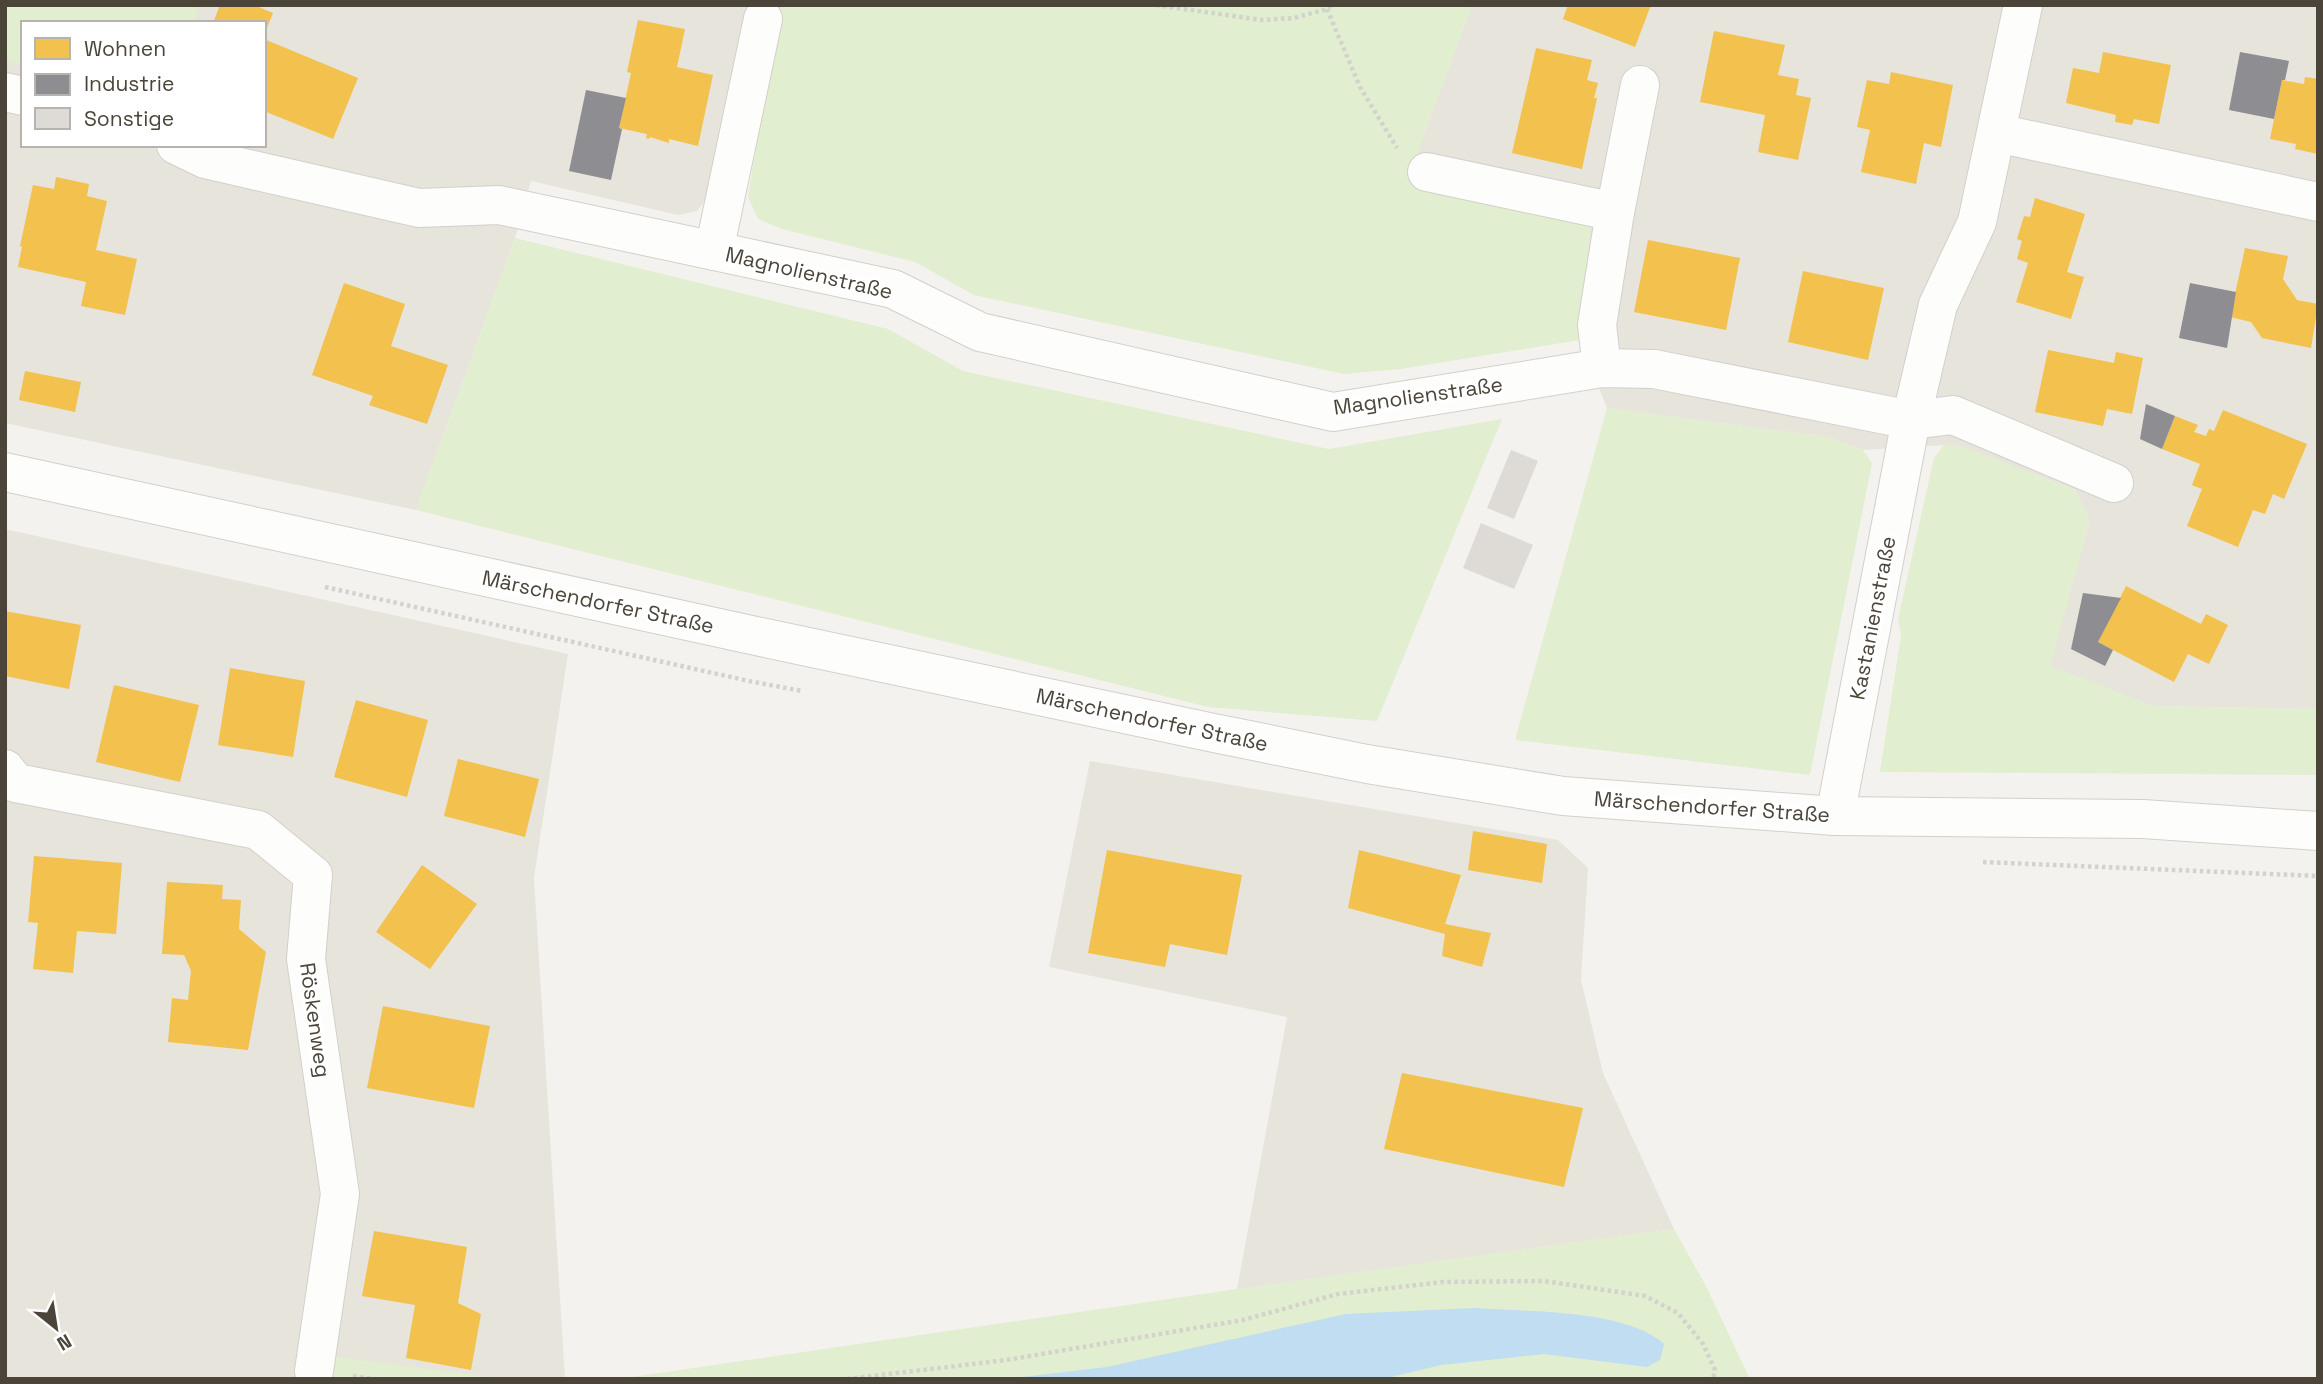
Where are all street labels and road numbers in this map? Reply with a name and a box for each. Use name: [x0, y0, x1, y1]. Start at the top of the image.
street label: Magnolienstraße: [723, 240, 895, 305]
street label: Magnolienstraße: [1332, 370, 1504, 421]
street label: Kastanienstraße: [1843, 534, 1902, 702]
street label: Märschendorfer Straße: [480, 564, 717, 639]
street label: Märschendorfer Straße: [1034, 682, 1271, 757]
street label: Märschendorfer Straße: [1593, 785, 1831, 828]
street label: Röskenweg: [294, 961, 337, 1079]

